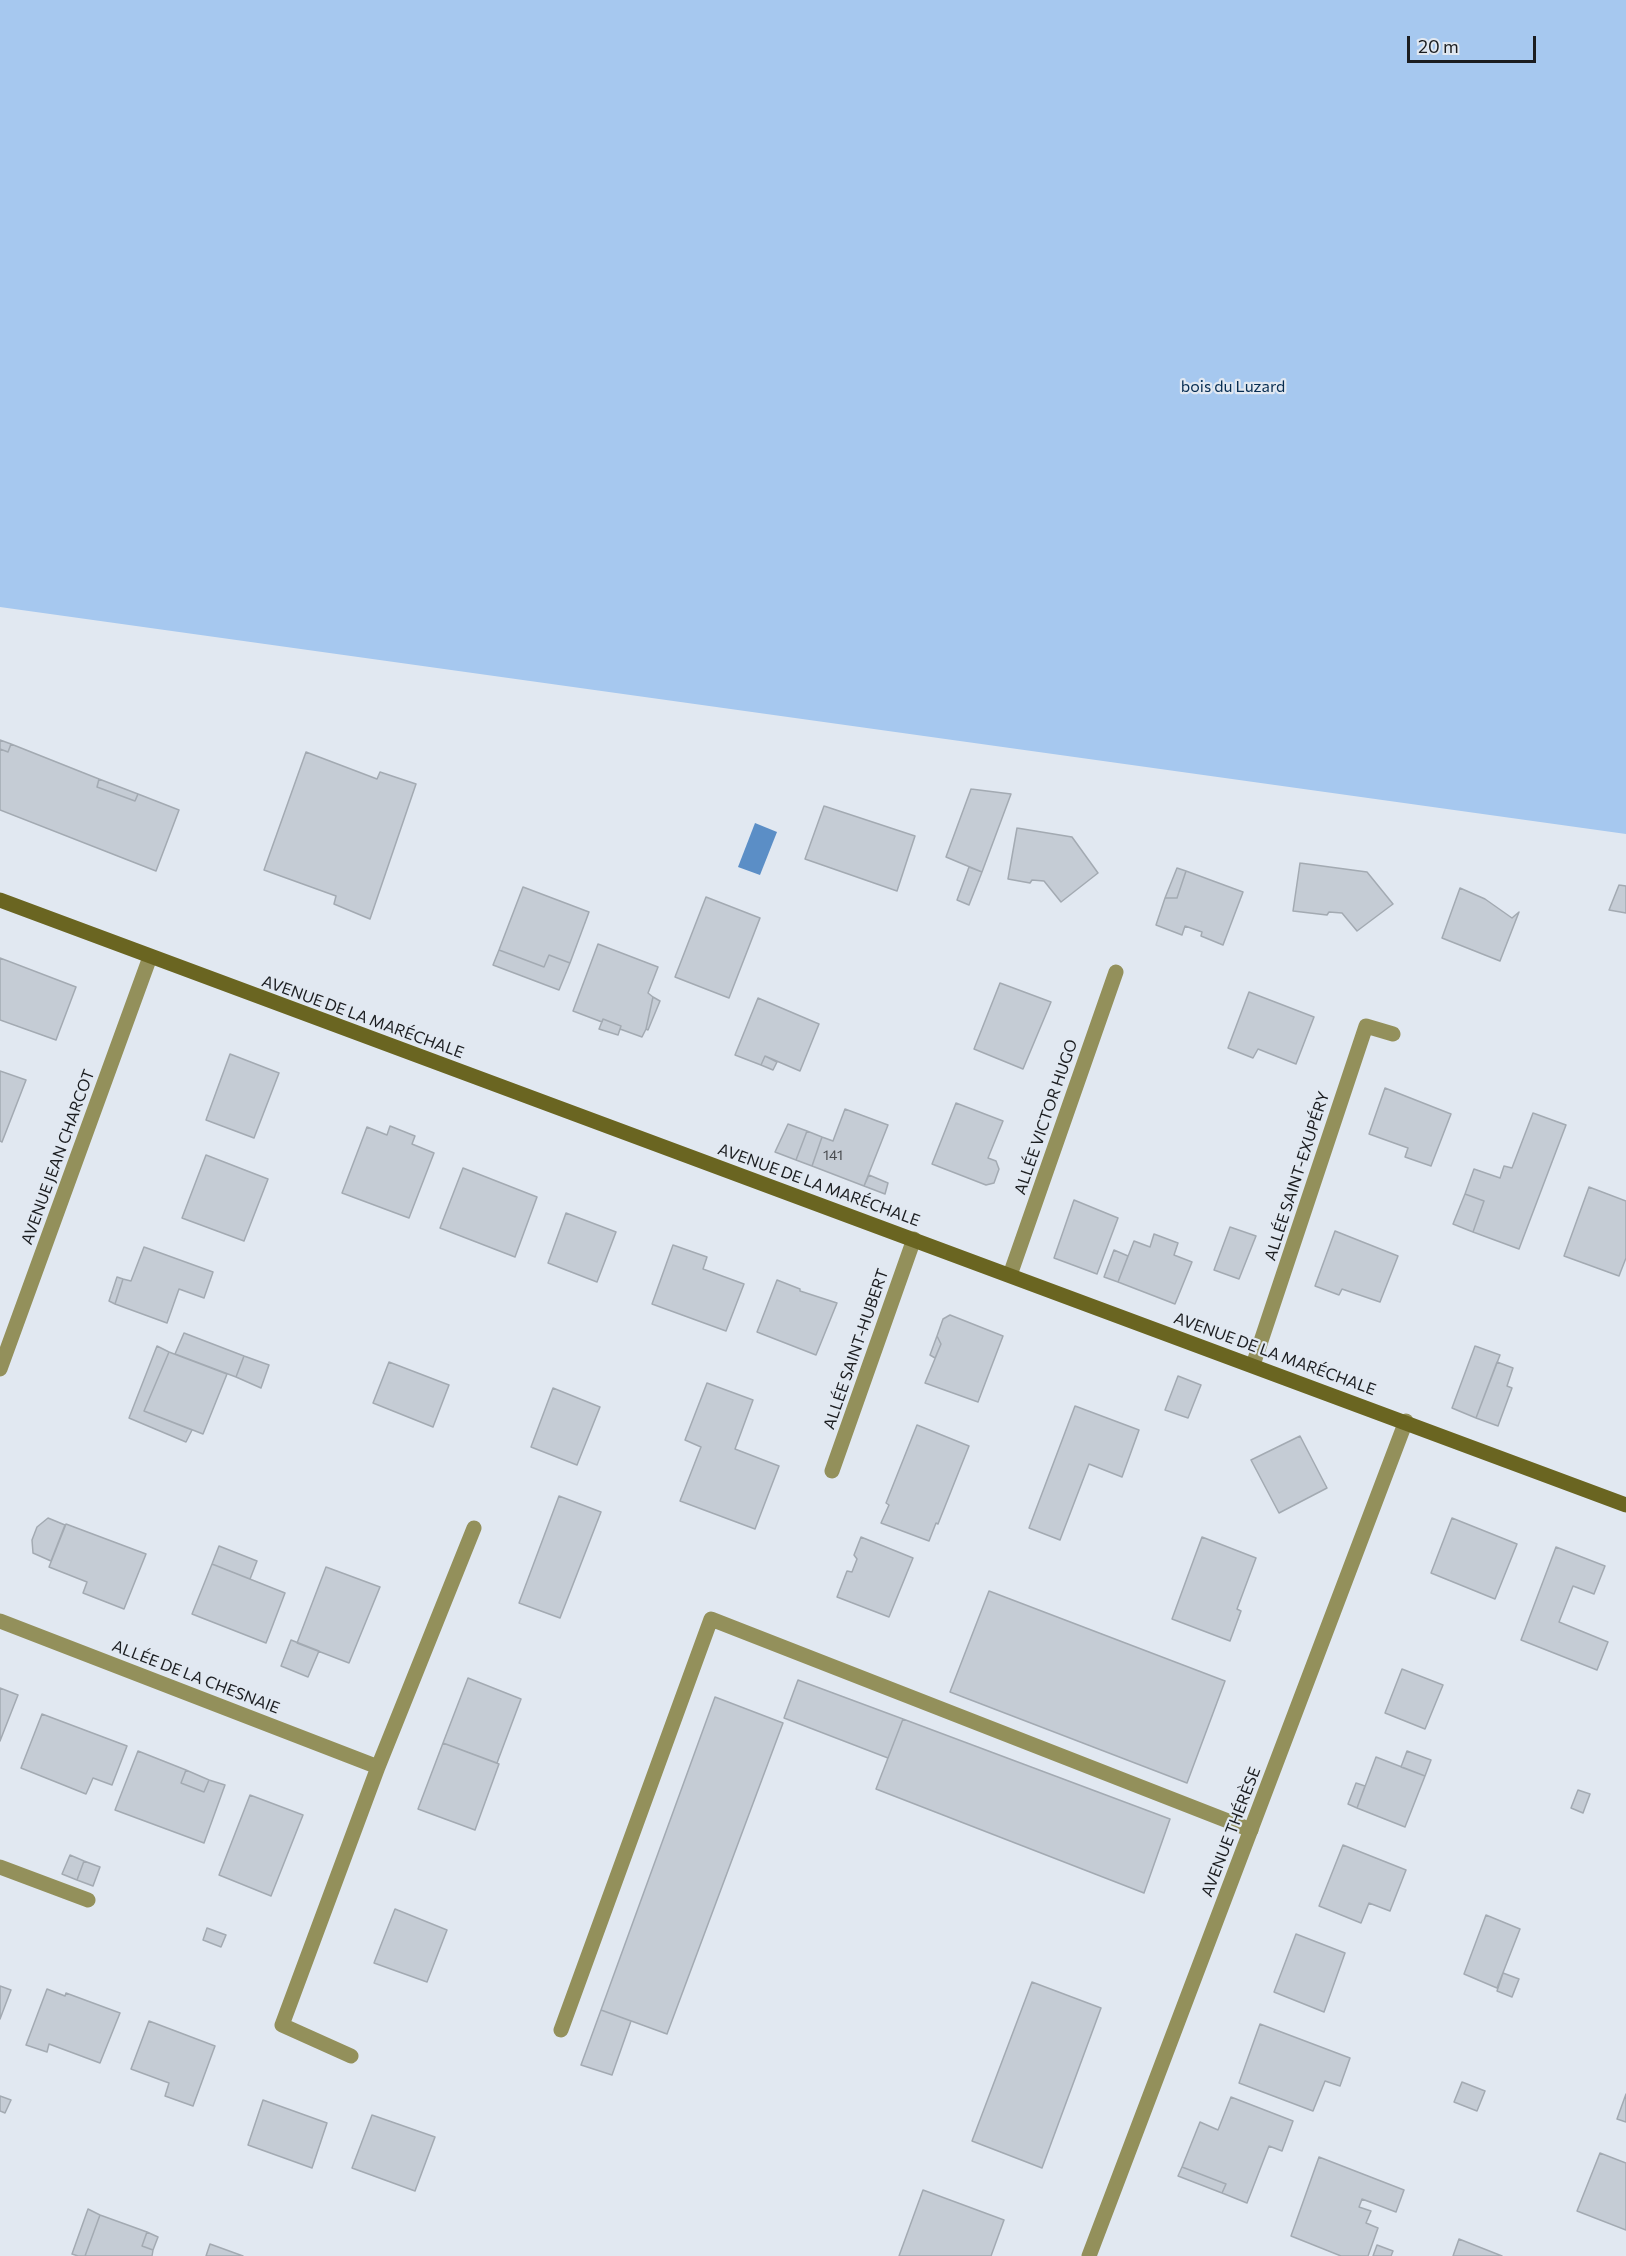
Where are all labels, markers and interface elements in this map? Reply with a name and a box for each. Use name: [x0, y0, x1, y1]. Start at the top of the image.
scale bar: [1410, 24, 1539, 62]
text: 20 m: [1418, 35, 1459, 57]
park label: bois du Luzard: [1181, 377, 1285, 397]
street label: AVENUE DE LA MARÉCHALE: [259, 971, 467, 1063]
street label: ALLÉE VICTOR HUGO: [1010, 1037, 1082, 1197]
street label: AVENUE JEAN CHARCOT: [17, 1067, 99, 1247]
street label: ALLÉE SAINT-EXUPÉRY: [1261, 1089, 1333, 1263]
street label: AVENUE DE LA MARÉCHALE: [715, 1139, 923, 1231]
house number: 141: [823, 1147, 843, 1163]
street label: ALLÉE SAINT-HUBERT: [819, 1266, 893, 1432]
street label: AVENUE DE LA MARÉCHALE: [1171, 1308, 1379, 1400]
street label: ALLÉE DE LA CHESNAIE: [110, 1636, 282, 1718]
street label: AVENUE THÉRÈSE: [1197, 1764, 1265, 1900]

